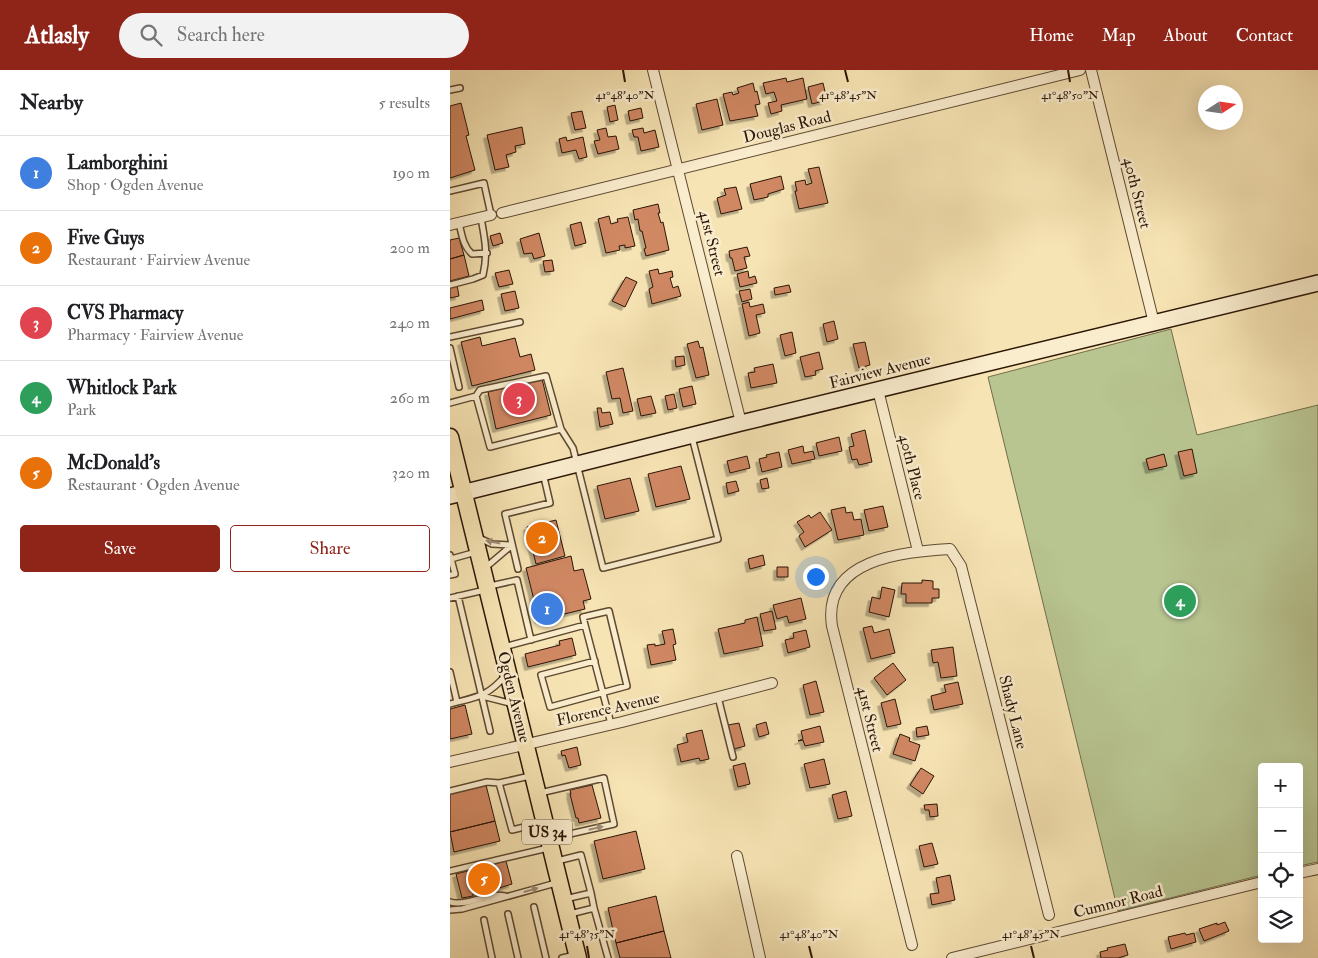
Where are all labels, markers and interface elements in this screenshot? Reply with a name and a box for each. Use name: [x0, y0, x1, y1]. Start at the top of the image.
search box: [119, 13, 469, 58]
text: Atlasly: [25, 20, 89, 51]
icon: search: [137, 21, 165, 49]
text: Search here: [177, 23, 265, 47]
text: Home: [1029, 24, 1074, 47]
text: Map: [1102, 24, 1136, 47]
text: About: [1164, 24, 1208, 47]
text: Contact: [1236, 24, 1293, 47]
north arrow: [1198, 85, 1243, 130]
text: 41°48'40"N: [596, 88, 655, 103]
text: 41°48'45"N: [819, 88, 877, 103]
text: 41°48'50"N: [1041, 88, 1099, 103]
text: Nearby: [20, 89, 83, 116]
text: 5 results: [379, 93, 430, 113]
street label: Douglas Road: [741, 106, 833, 148]
text: Lamborghini: [67, 151, 168, 175]
street label: 40th Street: [1119, 155, 1155, 231]
text: 1: [33, 163, 39, 183]
text: 190 m: [392, 163, 430, 183]
text: Shop · Ogden Avenue: [67, 175, 203, 195]
street label: 41st Street: [694, 208, 730, 278]
text: Five Guys: [67, 226, 144, 250]
text: 2: [32, 238, 40, 258]
text: 200 m: [390, 238, 430, 258]
text: Restaurant · Fairview Avenue: [67, 250, 250, 270]
text: CVS Pharmacy: [67, 301, 183, 325]
text: 3: [33, 313, 39, 333]
text: 240 m: [389, 313, 430, 333]
text: Pharmacy · Fairview Avenue: [67, 325, 244, 345]
street label: Fairview Avenue: [827, 349, 933, 393]
text: Whitlock Park: [67, 376, 177, 400]
pin: 3: [503, 380, 535, 418]
text: 4: [32, 388, 40, 408]
text: 260 m: [390, 388, 430, 408]
text: Park: [67, 400, 96, 420]
street label: 40th Place: [894, 432, 930, 502]
text: McDonald's: [67, 451, 160, 475]
text: 5: [32, 463, 40, 483]
text: 320 m: [392, 463, 430, 483]
text: Restaurant · Ogden Avenue: [67, 475, 240, 495]
pin: 2: [526, 519, 558, 557]
button: Save: [20, 525, 220, 572]
button: Share: [230, 525, 430, 572]
one-way arrow: [485, 538, 501, 546]
your location: [803, 564, 829, 590]
pin: 4: [1164, 582, 1196, 620]
pin: 1: [531, 590, 563, 628]
street label: Ogden Avenue: [493, 649, 535, 745]
street label: Shady Lane: [994, 673, 1032, 751]
street label: 41st Street: [852, 684, 888, 754]
street label: Florence Avenue: [554, 687, 662, 731]
map controls: [1258, 763, 1303, 943]
button: +: [1258, 763, 1303, 808]
button: −: [1258, 808, 1303, 853]
road number: US 34: [522, 820, 572, 844]
one-way arrow: [589, 824, 604, 832]
button: locate: [1258, 853, 1303, 898]
pin: 5: [468, 860, 500, 898]
street label: Cumnor Road: [1071, 881, 1165, 923]
one-way arrow: [524, 885, 539, 893]
button: layers: [1258, 898, 1303, 943]
text: 41°48'35"N: [559, 927, 615, 942]
text: 41°48'40"N: [780, 927, 839, 942]
text: 41°48'45"N: [1002, 927, 1060, 942]

